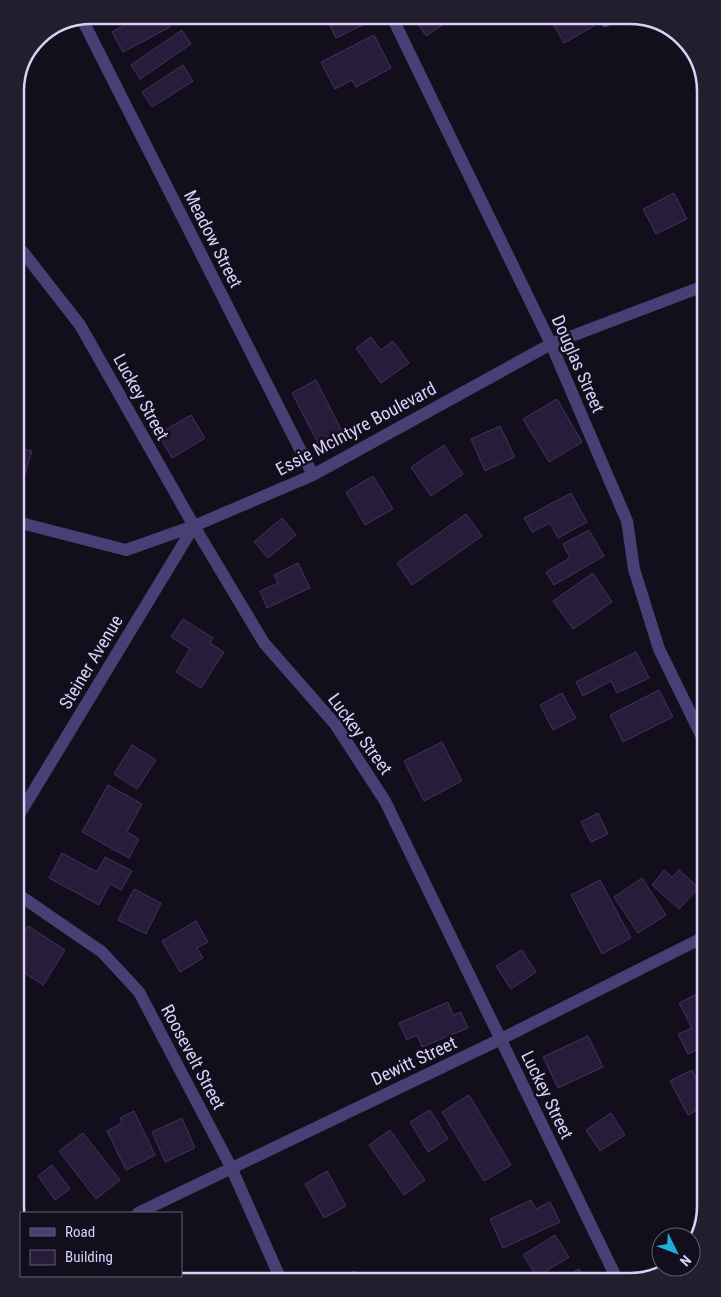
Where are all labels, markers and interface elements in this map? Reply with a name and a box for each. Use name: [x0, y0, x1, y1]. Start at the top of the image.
street label: Meadow Street: [180, 186, 247, 291]
street label: Douglas Street: [548, 312, 609, 416]
street label: Luckey Street: [109, 350, 174, 444]
street label: Essie McIntyre Boulevard: [272, 377, 439, 480]
street label: Steiner Avenue: [54, 611, 127, 713]
street label: Luckey Street: [324, 689, 397, 778]
street label: Roosevelt Street: [157, 1001, 230, 1113]
street label: Dewitt Street: [368, 1032, 460, 1089]
street label: Luckey Street: [517, 1047, 578, 1142]
legend: [20, 1212, 182, 1277]
text: Road: [65, 1223, 95, 1241]
north arrow: [651, 1227, 701, 1277]
text: Building: [65, 1248, 113, 1266]
text: N: [677, 1252, 694, 1269]

